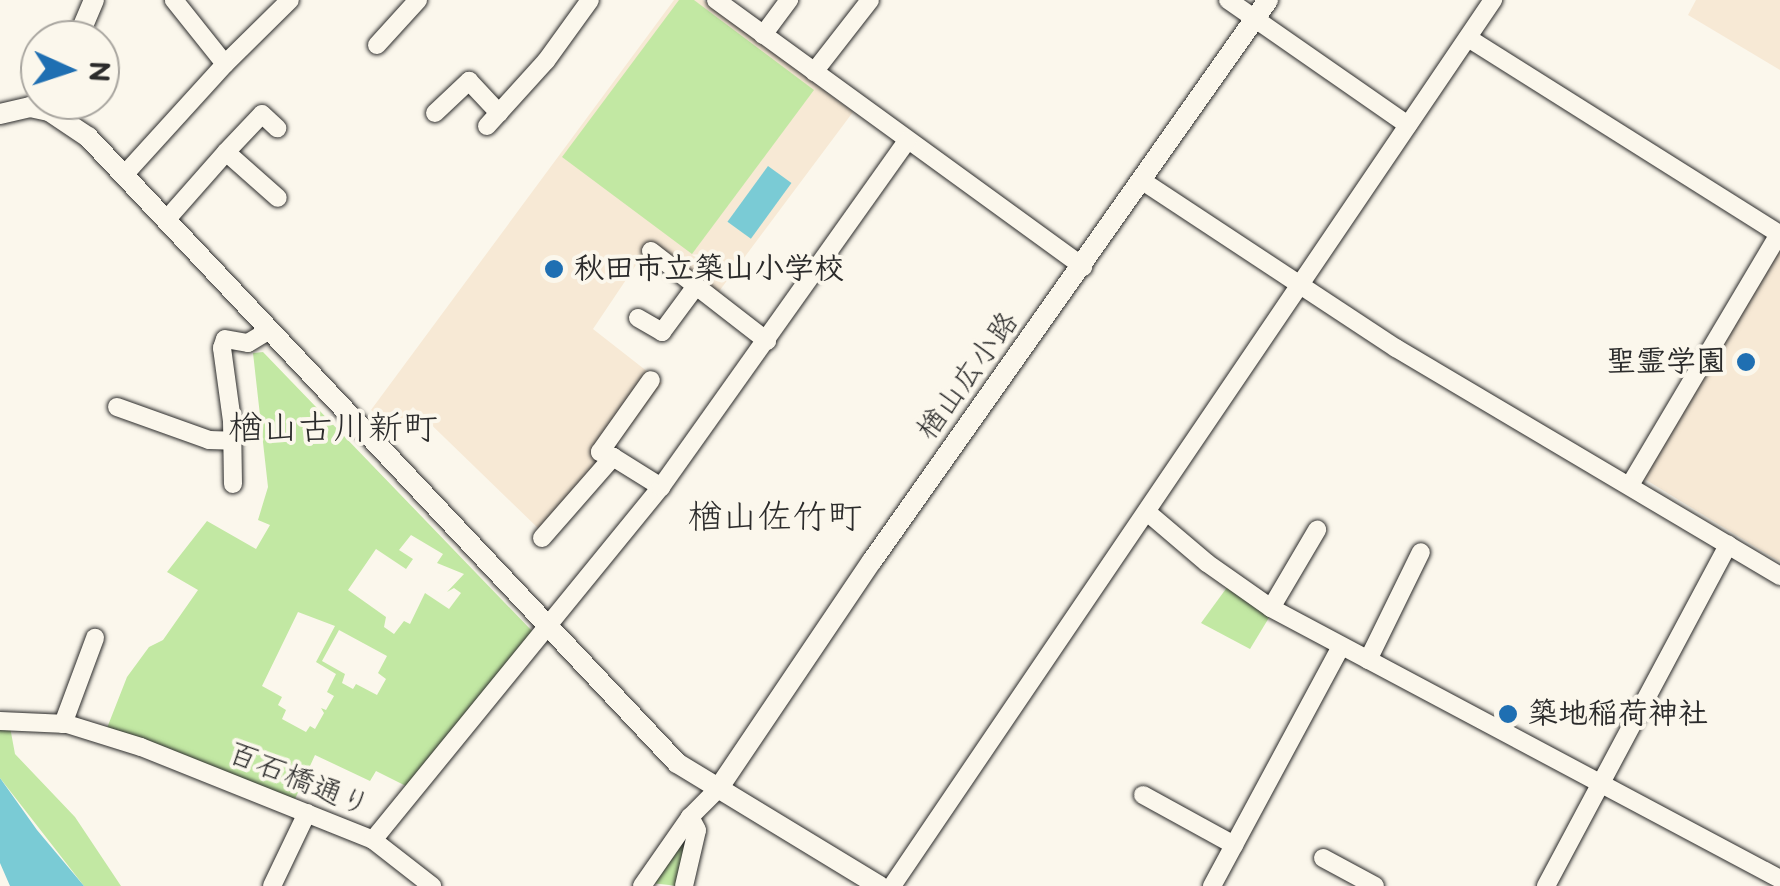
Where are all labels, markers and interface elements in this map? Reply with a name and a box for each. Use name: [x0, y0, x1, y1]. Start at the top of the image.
north arrow: [20, 20, 120, 120]
text: N: [81, 60, 115, 83]
place label: 秋田市立築山小学校: [574, 251, 844, 287]
marker: 秋田市立築山小学校: [543, 258, 565, 280]
street label: 楢山広小路: [909, 305, 1027, 447]
place label: 聖霊学園: [1606, 344, 1726, 380]
marker: 聖霊学園: [1735, 351, 1757, 373]
district label: 楢山古川新町: [228, 408, 438, 450]
district label: 楢山佐竹町: [688, 497, 862, 539]
place label: 築地稲荷神社: [1528, 696, 1708, 732]
marker: 築地稲荷神社: [1497, 703, 1519, 725]
street label: 百石橋通り: [223, 735, 375, 825]

